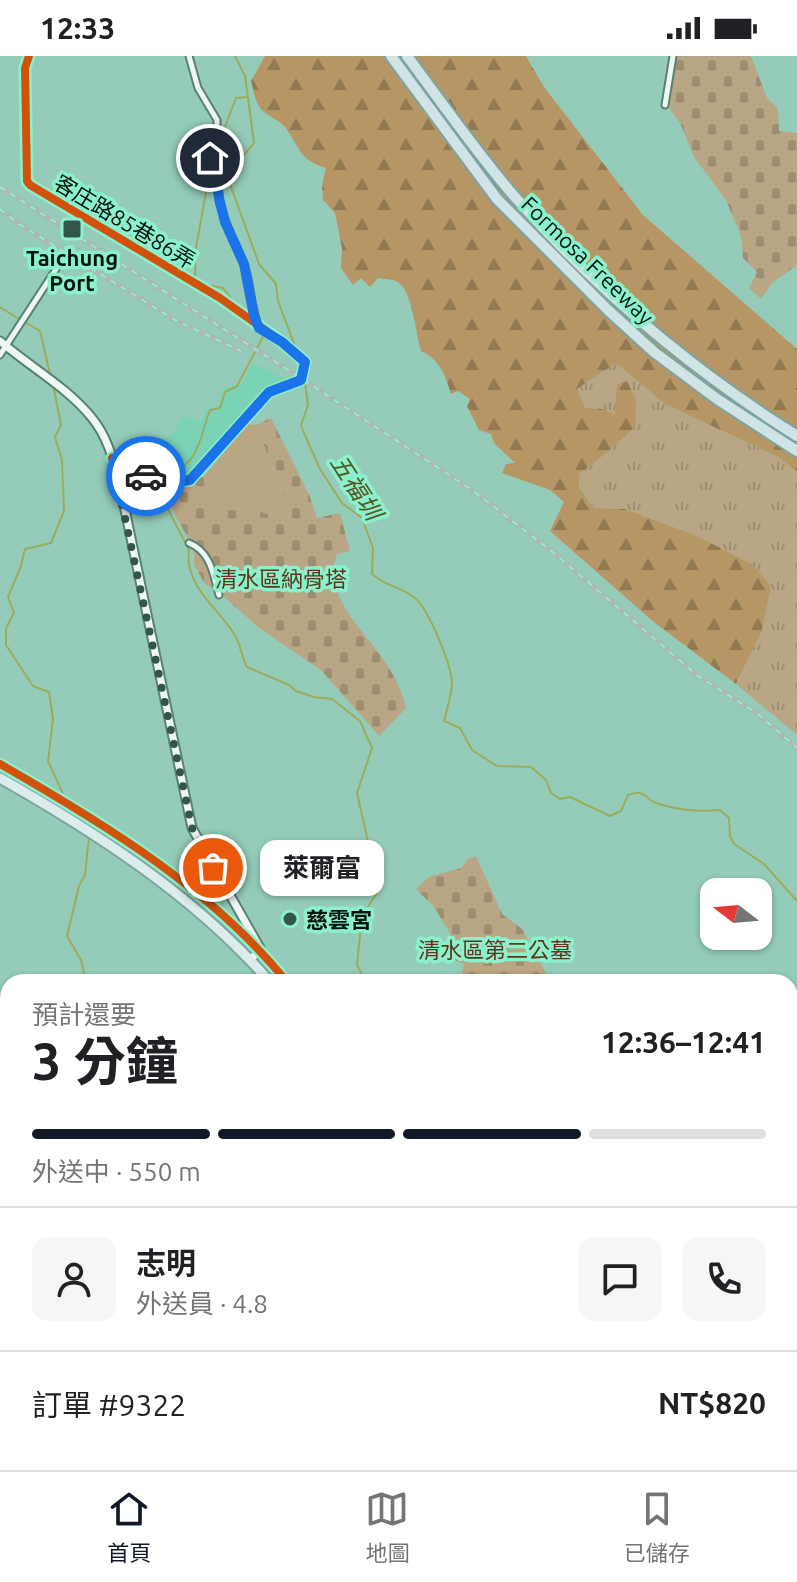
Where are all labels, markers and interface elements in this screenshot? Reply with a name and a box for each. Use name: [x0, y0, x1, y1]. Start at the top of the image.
text: 12:33: [40, 11, 115, 45]
pin: [176, 124, 244, 192]
icon: home: [188, 136, 232, 180]
street label: 客庄路85巷86弄: [50, 169, 200, 273]
street label: Formosa Freeway: [517, 191, 659, 329]
marker: Taichung Port: [61, 218, 83, 240]
place label: Taichung Port: [26, 245, 118, 295]
courier: [106, 436, 186, 516]
water label: 五福圳: [325, 449, 389, 527]
icon: car: [124, 454, 168, 498]
park label: 清水區納骨塔: [215, 566, 347, 591]
pin: [179, 834, 247, 902]
callout: 萊爾富: [261, 840, 385, 896]
icon: bag: [191, 846, 235, 890]
text: 萊爾富: [283, 853, 361, 882]
north arrow: [700, 878, 772, 950]
map controls: [700, 878, 772, 950]
place label: 慈雲宮: [306, 907, 372, 932]
marker: 慈雲宮: [281, 910, 299, 928]
park label: 清水區第二公墓: [418, 937, 572, 962]
text: 預計還要: [32, 1000, 136, 1029]
text: 12:36–12:41: [601, 1025, 766, 1059]
text: 3 分鐘: [32, 1032, 178, 1090]
text: 外送中 · 550 m: [32, 1157, 201, 1186]
button: person: [32, 1237, 116, 1321]
button: chat: [578, 1237, 662, 1321]
button: phone: [682, 1237, 766, 1321]
text: 志明: [136, 1246, 196, 1280]
text: 外送員 · 4.8: [136, 1289, 268, 1318]
text: NT$820: [658, 1386, 766, 1420]
text: 訂單 #9322: [32, 1388, 186, 1422]
tab: 首頁: [107, 1487, 151, 1567]
tab: 地圖: [365, 1487, 410, 1567]
tab: 已儲存: [624, 1487, 690, 1567]

